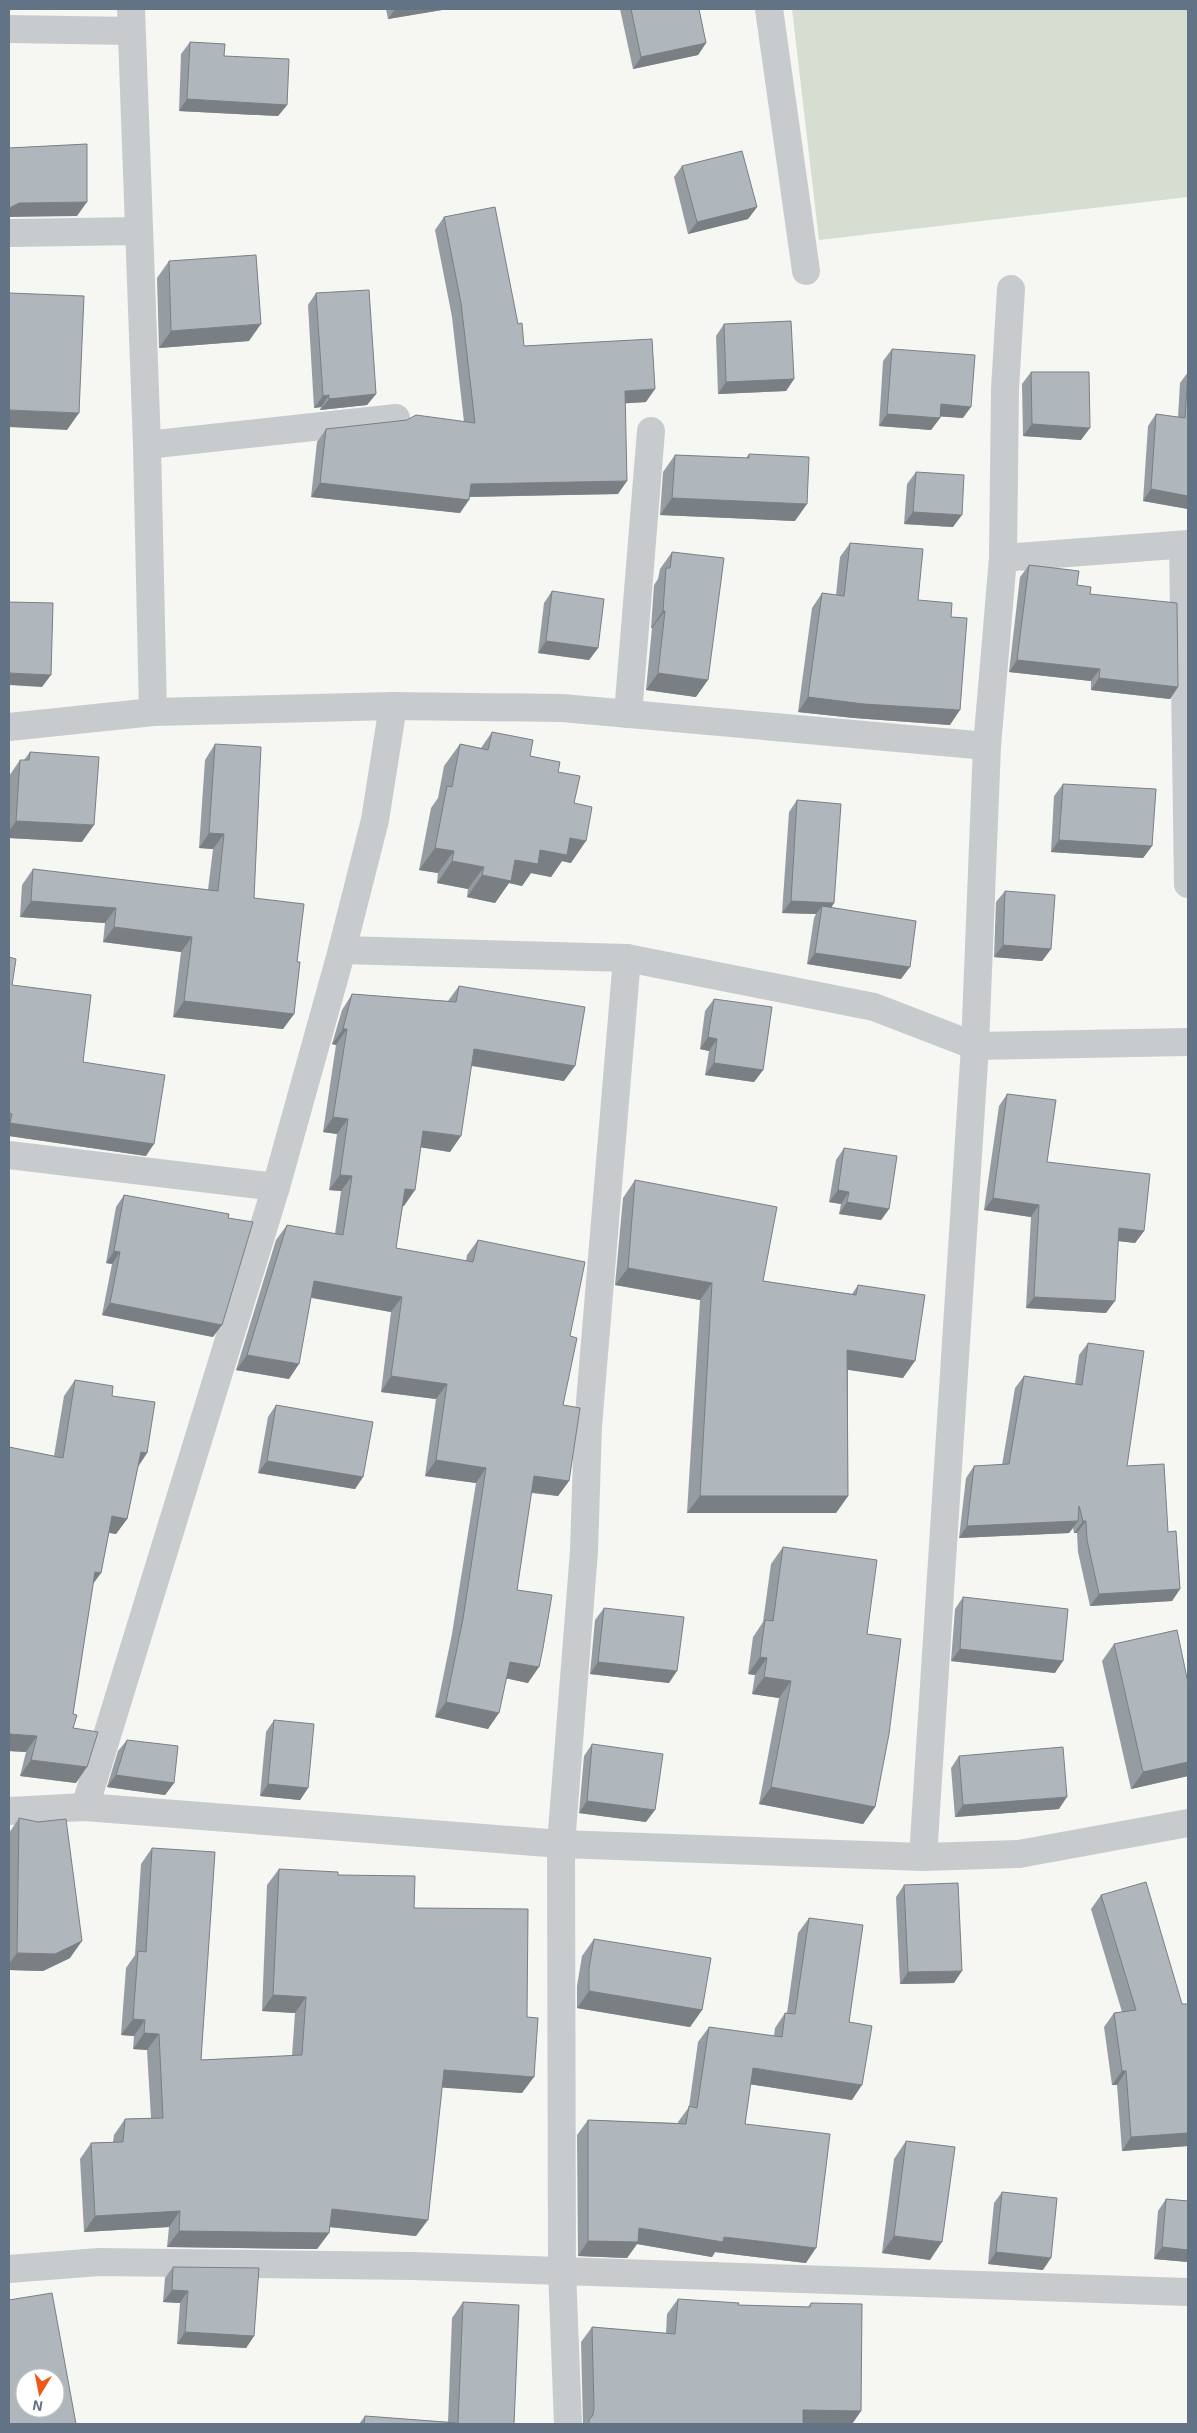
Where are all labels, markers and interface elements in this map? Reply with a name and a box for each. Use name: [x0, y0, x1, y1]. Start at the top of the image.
north arrow: [15, 2368, 65, 2418]
text: N: [31, 2397, 44, 2416]

